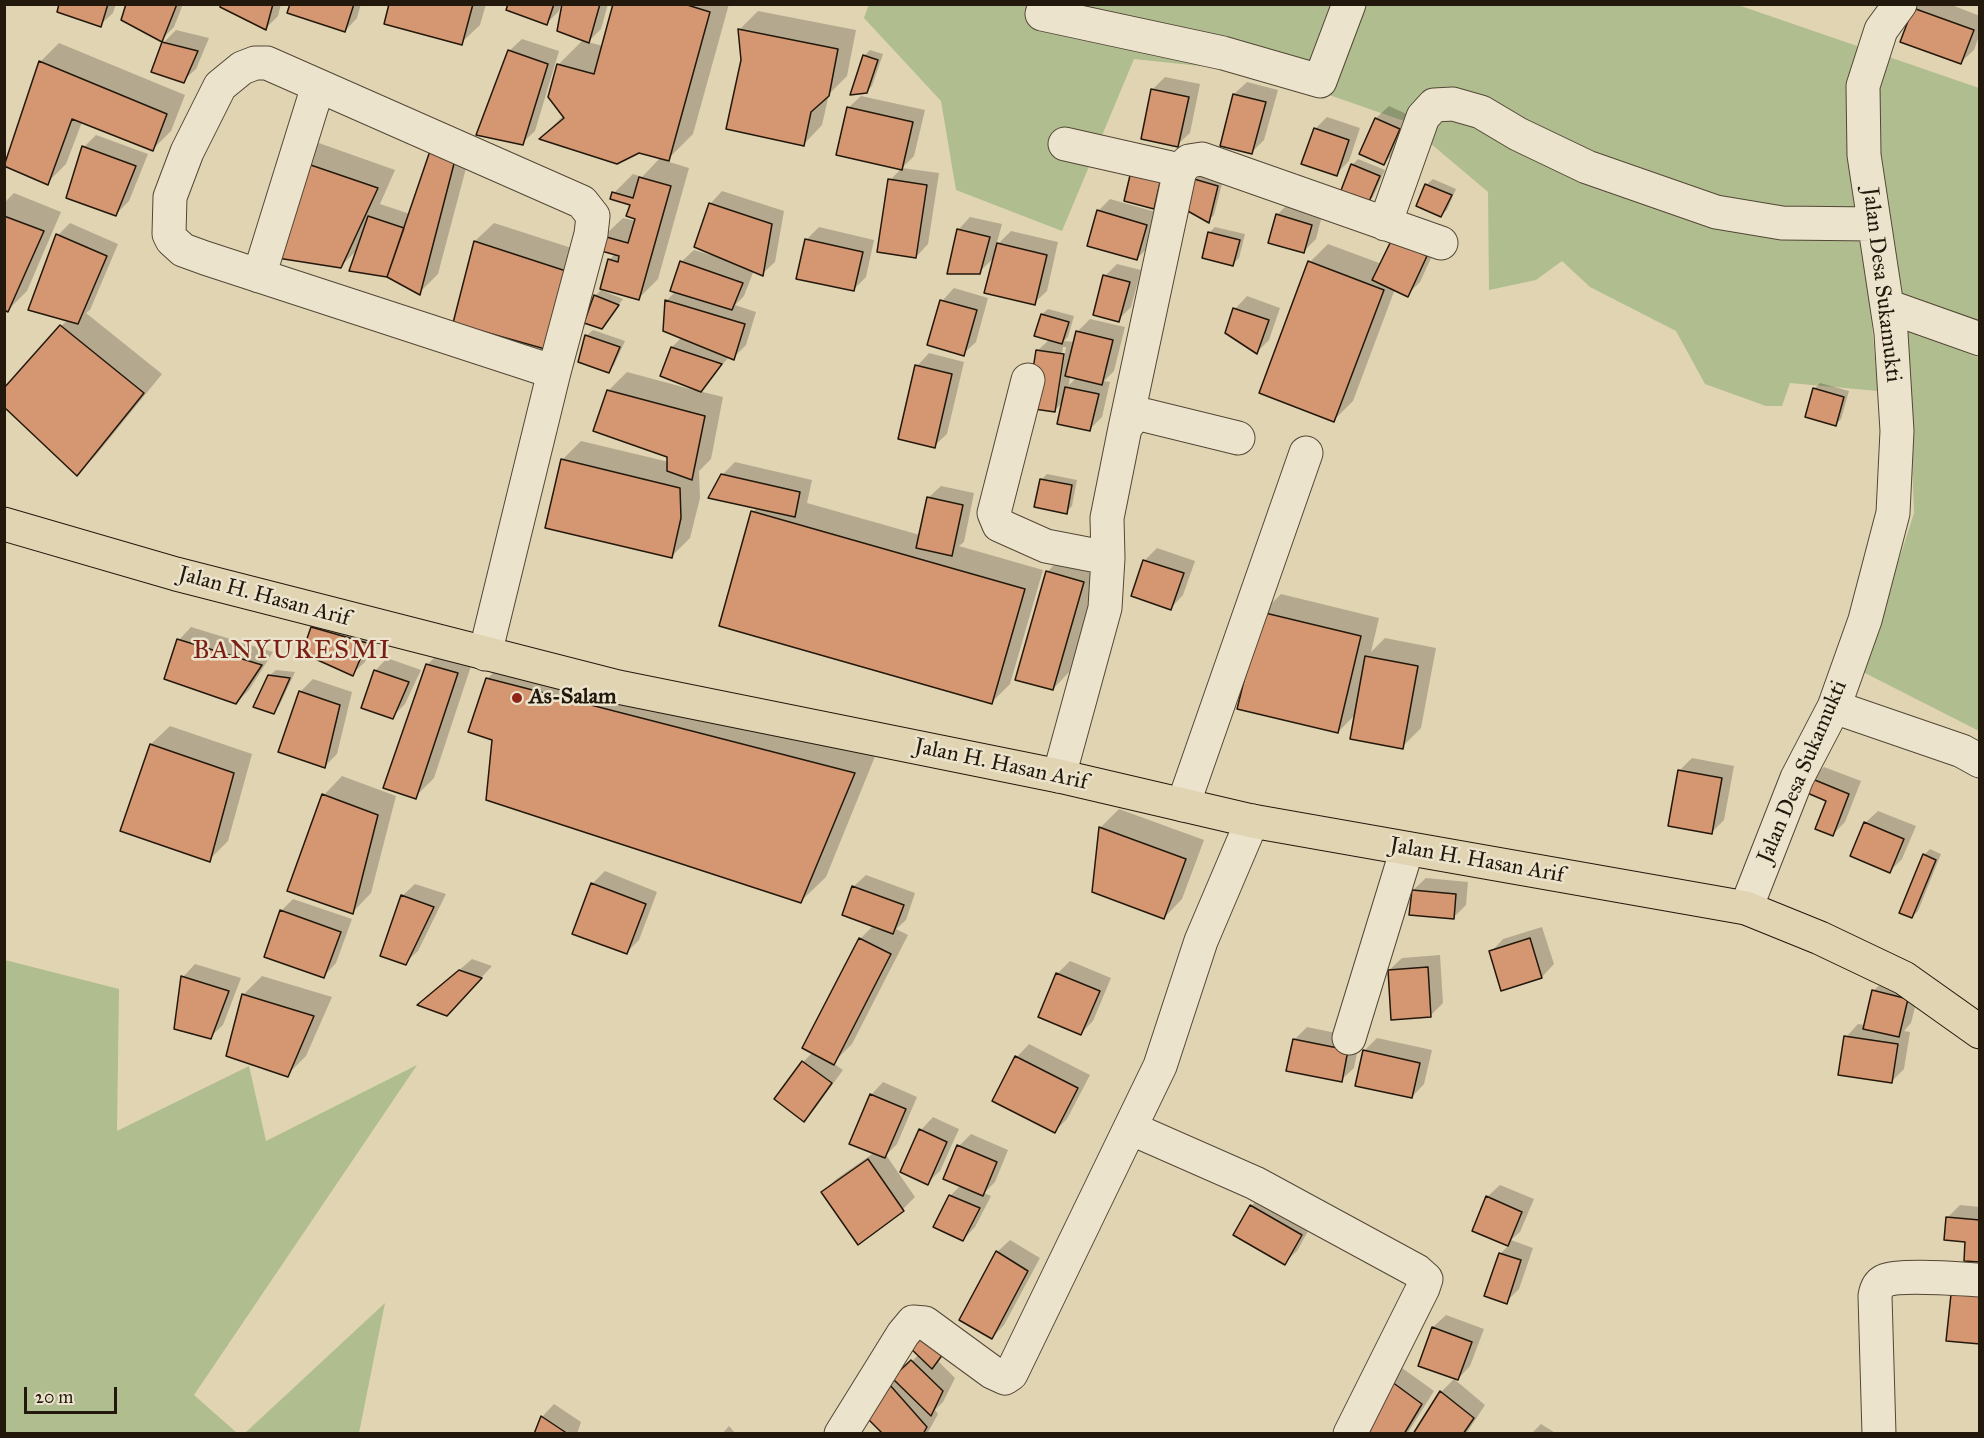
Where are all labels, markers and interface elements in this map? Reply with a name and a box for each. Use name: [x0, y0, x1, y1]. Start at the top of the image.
street label: Jalan Desa Sukamukti: [1856, 186, 1906, 384]
street label: Jalan H. Hasan Arif: [175, 561, 353, 633]
district label: BANYURESMI: [193, 636, 391, 668]
street label: Jalan Desa Sukamukti: [1753, 677, 1853, 867]
place label: As-Salam: [529, 685, 617, 711]
marker: As-Salam: [510, 691, 524, 705]
street label: Jalan H. Hasan Arif: [912, 734, 1090, 796]
street label: Jalan H. Hasan Arif: [1388, 833, 1566, 889]
scale bar: [27, 1375, 120, 1413]
text: 20 m: [35, 1386, 73, 1408]

